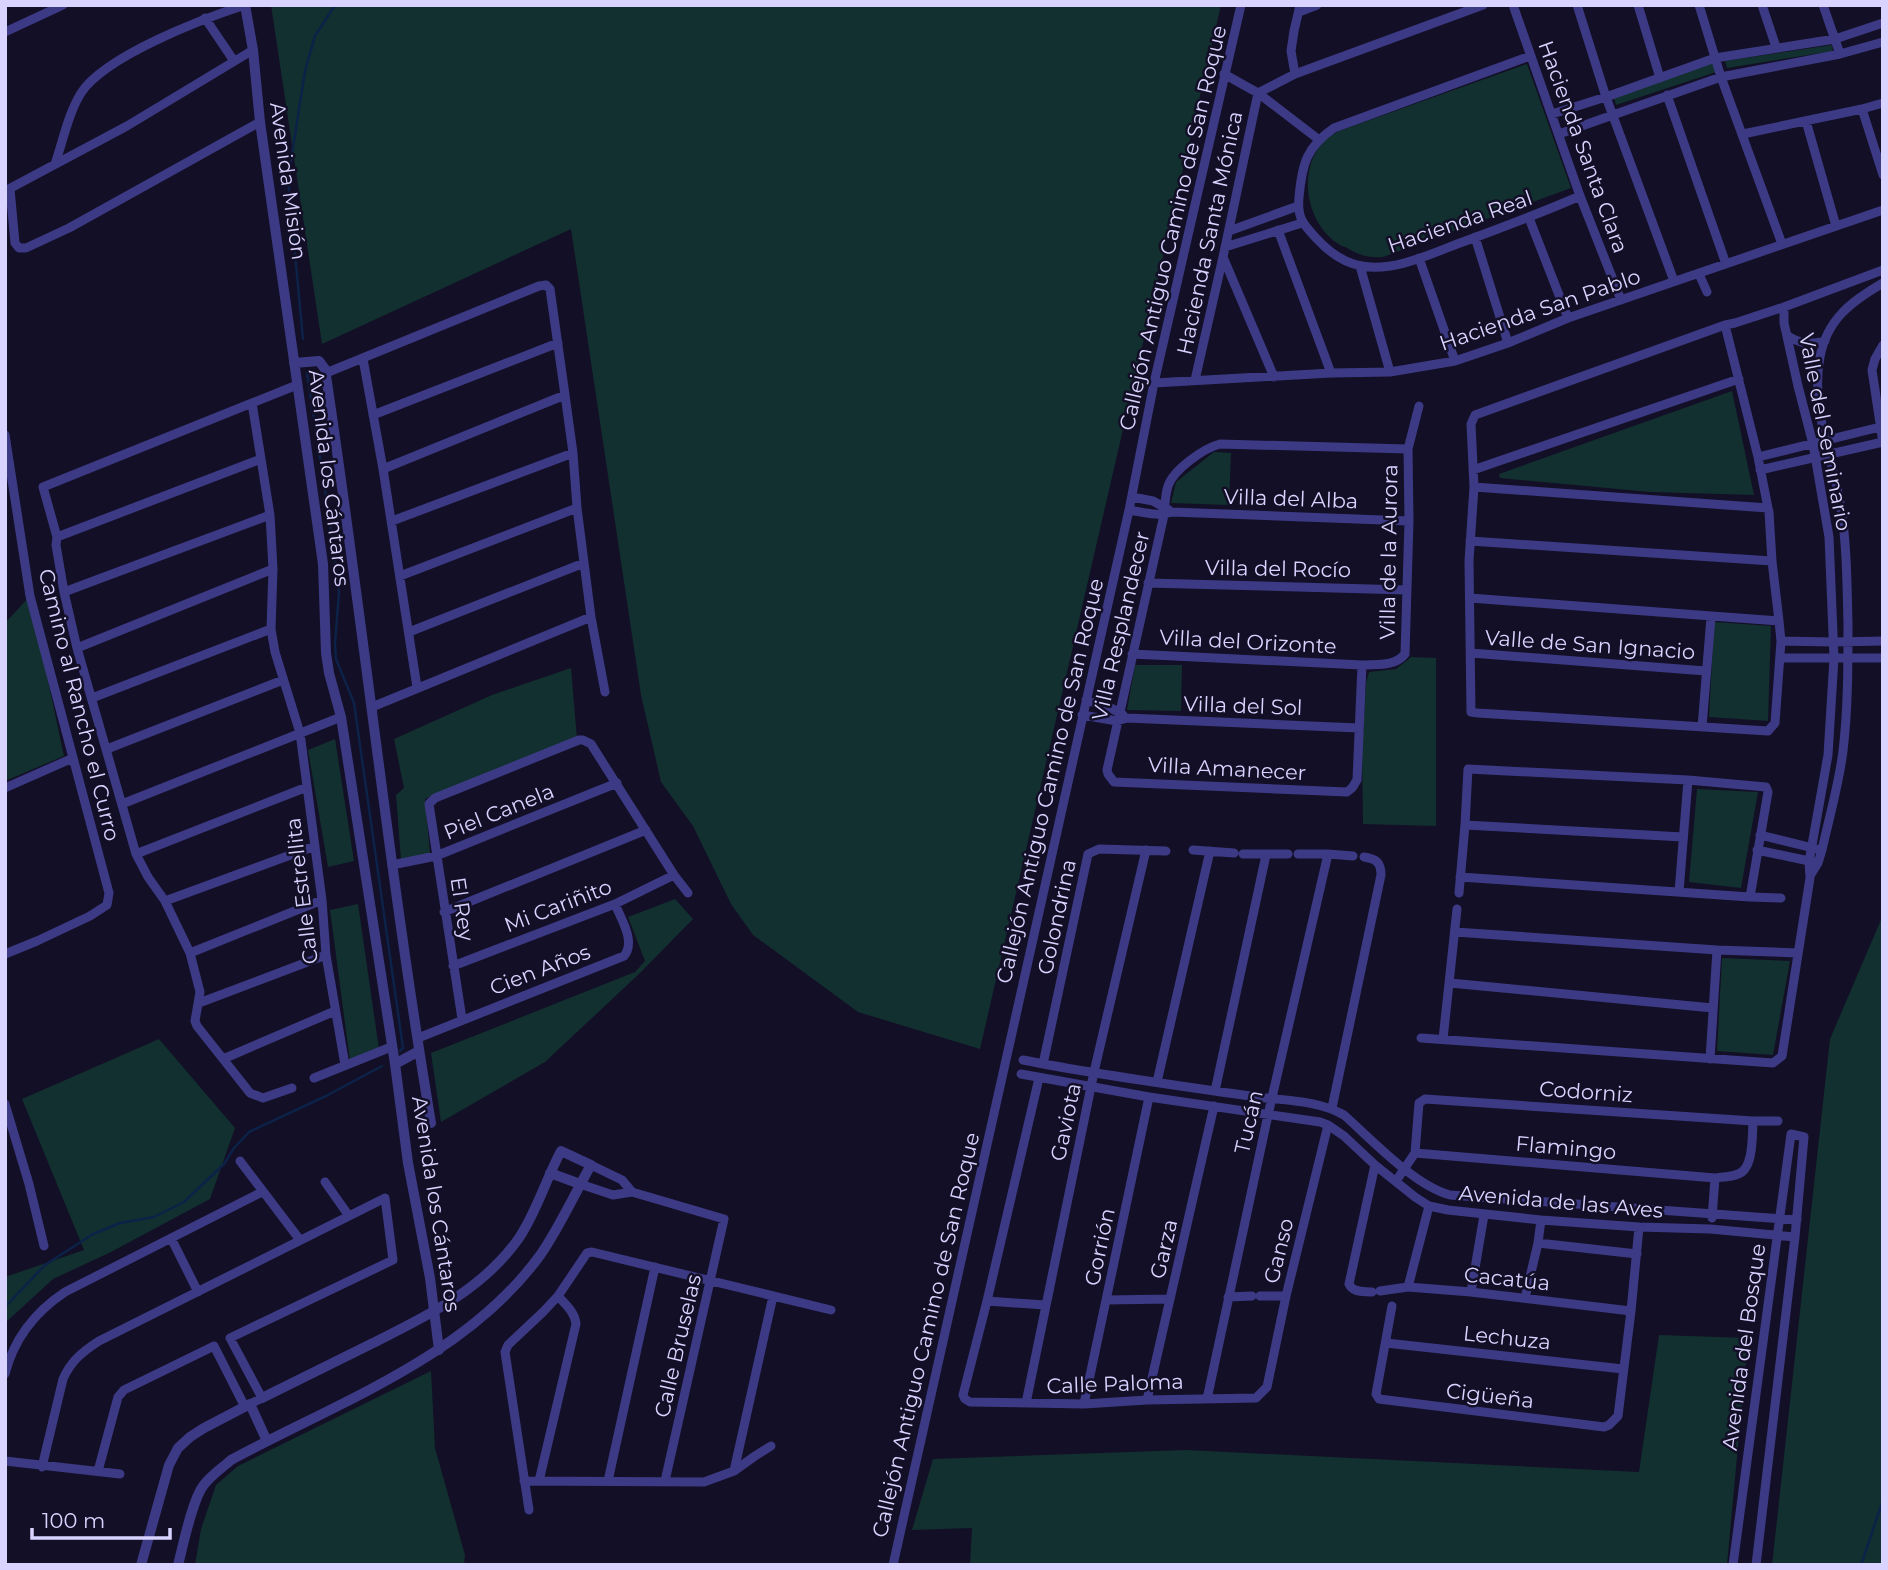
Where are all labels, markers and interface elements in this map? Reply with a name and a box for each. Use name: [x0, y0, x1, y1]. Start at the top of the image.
street label: Callejón Antiguo Camino de San Roque: [1114, 23, 1231, 433]
street label: Hacienda Santa Clara: [1533, 37, 1634, 256]
street label: Avenida Misión: [265, 100, 312, 261]
street label: Hacienda Santa Mónica: [1171, 109, 1248, 357]
street label: Hacienda Real: [1384, 185, 1535, 258]
street label: Hacienda San Pablo: [1436, 263, 1644, 356]
street label: Valle del Seminario: [1794, 331, 1857, 533]
street label: Avenida los Cántaros: [304, 368, 355, 588]
street label: Villa de la Aurora: [1374, 464, 1403, 640]
street label: Villa del Alba: [1223, 484, 1359, 513]
street label: Villa Resplandecer: [1087, 529, 1154, 723]
street label: Villa del Rocío: [1205, 555, 1351, 582]
street label: Camino al Rancho el Curro: [34, 566, 125, 844]
street label: Callejón Antiguo Camino de San Roque: [991, 576, 1108, 986]
street label: Villa del Orizonte: [1159, 624, 1337, 659]
street label: Valle de San Ignacio: [1484, 625, 1696, 664]
street label: Villa del Sol: [1183, 691, 1303, 720]
street label: Villa Amanecer: [1147, 752, 1307, 785]
street label: Piel Canela: [440, 778, 558, 845]
street label: Calle Estrellita: [280, 816, 323, 966]
street label: Golondrina: [1032, 857, 1081, 977]
street label: Mi Cariñito: [500, 874, 615, 937]
street label: El Rey: [446, 875, 479, 943]
street label: Cien Años: [486, 939, 594, 1000]
street label: Codorniz: [1538, 1076, 1634, 1107]
street label: Gaviota: [1045, 1081, 1086, 1163]
street label: Tucán: [1229, 1088, 1268, 1156]
street label: Avenida los Cántaros: [407, 1094, 466, 1314]
street label: Callejón Antiguo Camino de San Roque: [867, 1130, 984, 1540]
street label: Flamingo: [1515, 1131, 1617, 1164]
street label: Avenida de las Aves: [1458, 1180, 1664, 1223]
street label: Gorrión: [1079, 1206, 1120, 1288]
street label: Ganso: [1258, 1216, 1299, 1286]
street label: Garza: [1145, 1217, 1182, 1281]
street label: Avenida del Bosque: [1717, 1242, 1770, 1452]
street label: Cacatúa: [1463, 1262, 1551, 1295]
street label: Calle Bruselas: [649, 1272, 706, 1420]
street label: Lechuza: [1462, 1320, 1552, 1355]
street label: Calle Paloma: [1046, 1369, 1184, 1398]
street label: Cigüeña: [1445, 1378, 1535, 1413]
scale bar: [32, 1496, 170, 1540]
text: 100 m: [42, 1508, 105, 1533]

